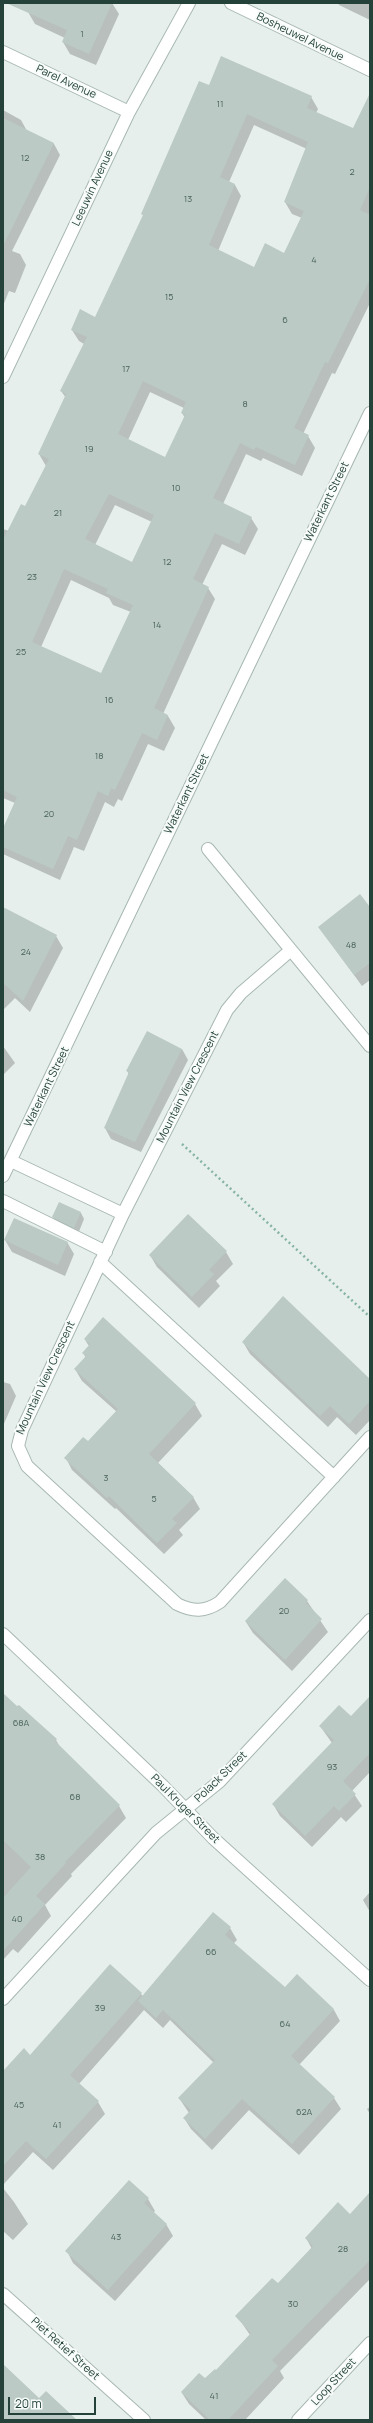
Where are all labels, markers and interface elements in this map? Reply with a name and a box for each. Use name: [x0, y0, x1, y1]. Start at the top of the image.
street label: Bosheuwel Avenue: [254, 10, 346, 64]
house number: 1: [80, 29, 84, 39]
street label: Parel Avenue: [34, 62, 98, 102]
house number: 11: [216, 99, 224, 109]
street label: Leeuwin Avenue: [70, 148, 116, 228]
house number: 12: [21, 153, 29, 163]
house number: 2: [349, 167, 355, 177]
house number: 13: [184, 194, 192, 204]
house number: 4: [311, 255, 317, 265]
house number: 15: [165, 292, 173, 302]
house number: 6: [282, 315, 288, 325]
house number: 17: [122, 364, 130, 374]
house number: 8: [242, 399, 248, 409]
house number: 19: [84, 444, 94, 454]
street label: Waterkant Street: [302, 460, 352, 544]
house number: 10: [172, 483, 180, 493]
house number: 21: [54, 508, 62, 518]
house number: 12: [163, 557, 171, 567]
house number: 23: [27, 572, 37, 582]
house number: 14: [153, 620, 161, 630]
house number: 25: [16, 647, 26, 657]
house number: 16: [104, 695, 114, 705]
house number: 18: [95, 751, 103, 761]
street label: Waterkant Street: [162, 752, 212, 836]
house number: 20: [44, 809, 54, 819]
house number: 48: [346, 940, 356, 950]
house number: 24: [21, 947, 31, 957]
street label: Mountain View Crescent: [154, 1029, 222, 1145]
street label: Waterkant Street: [22, 1045, 72, 1129]
street label: Mountain View Crescent: [14, 1319, 78, 1437]
house number: 3: [104, 1473, 108, 1483]
house number: 5: [151, 1494, 157, 1504]
house number: 20: [279, 1606, 289, 1616]
house number: 68A: [13, 1718, 29, 1728]
street label: Polack Street: [192, 1749, 250, 1805]
house number: 93: [327, 1762, 337, 1772]
street label: Paul Kruger Street: [148, 1772, 222, 1846]
house number: 68: [70, 1792, 80, 1802]
house number: 38: [35, 1852, 45, 1862]
house number: 40: [12, 1914, 22, 1924]
house number: 66: [205, 1947, 217, 1957]
house number: 39: [95, 2003, 105, 2013]
house number: 64: [280, 2019, 290, 2029]
house number: 45: [14, 2100, 24, 2110]
house number: 62A: [296, 2107, 312, 2117]
house number: 41: [53, 2120, 61, 2130]
house number: 43: [111, 2232, 121, 2242]
house number: 28: [338, 2244, 348, 2254]
house number: 30: [288, 2299, 298, 2309]
street label: Piet Retief Street: [28, 2315, 102, 2383]
street label: Loop Street: [309, 2356, 359, 2408]
scale bar: [10, 2389, 98, 2415]
house number: 41: [210, 2391, 218, 2401]
text: 20 m: [15, 2395, 42, 2412]

